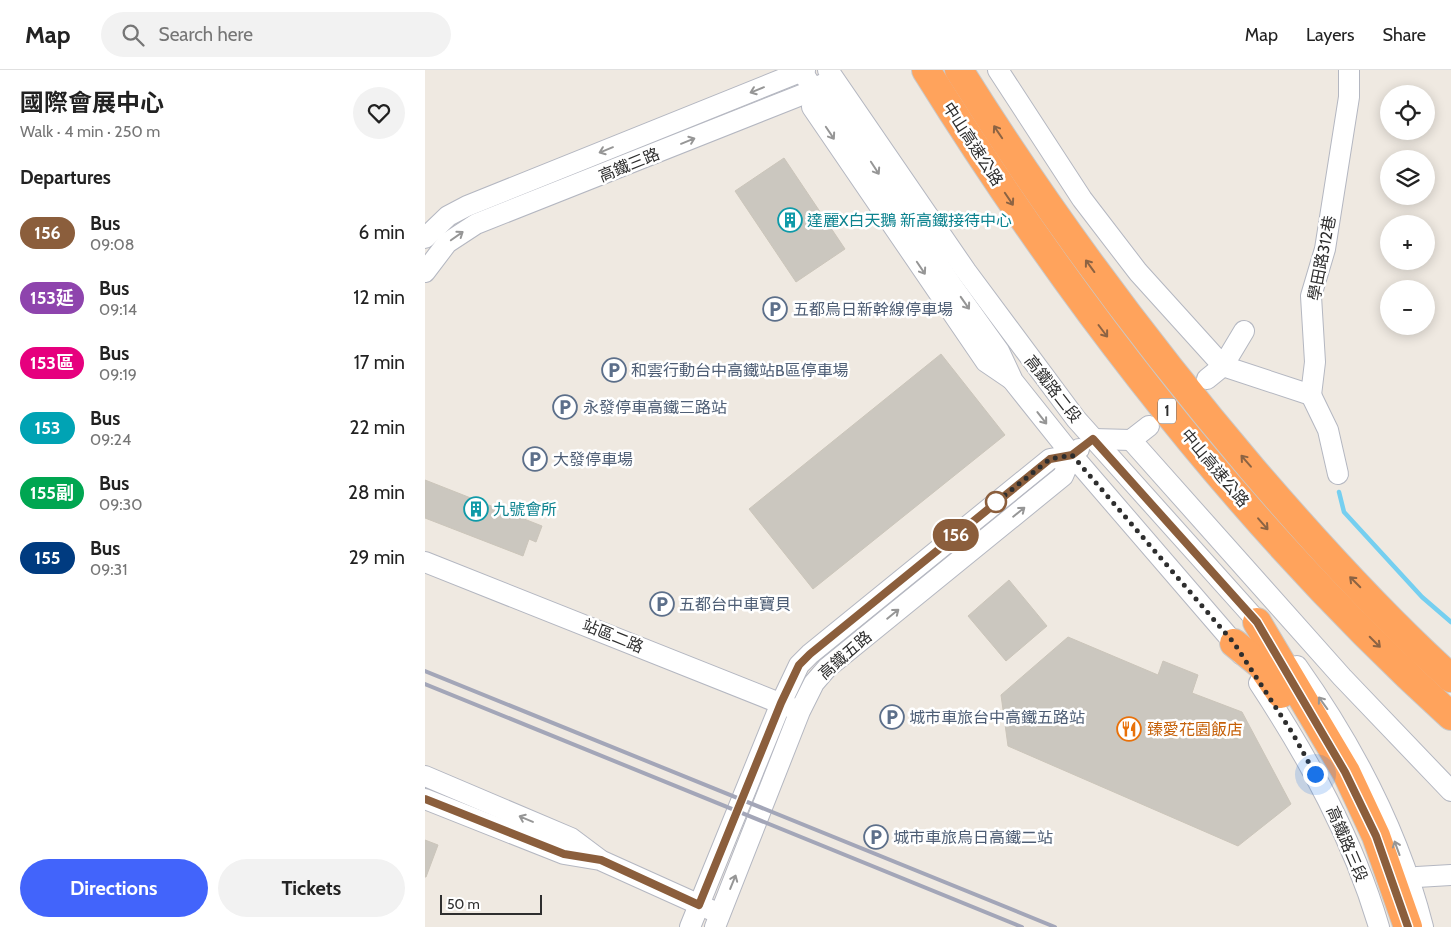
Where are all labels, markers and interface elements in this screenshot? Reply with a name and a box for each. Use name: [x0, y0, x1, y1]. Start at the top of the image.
search box: [101, 12, 451, 57]
text: Map: [25, 20, 71, 49]
icon: search: [119, 21, 147, 49]
text: Search here: [159, 23, 253, 46]
text: Map: [1245, 24, 1278, 46]
text: Layers: [1306, 24, 1355, 46]
text: Share: [1383, 24, 1426, 46]
map controls: [1380, 85, 1435, 335]
button: locate: [1380, 85, 1435, 140]
one-way arrow: [750, 86, 765, 95]
button: heart: [353, 87, 405, 139]
text: 國際會展中心: [20, 88, 164, 117]
street label: 中山高速公路: [939, 99, 1007, 189]
text: Walk · 4 min · 250 m: [20, 122, 160, 141]
one-way arrow: [993, 125, 1003, 139]
one-way arrow: [825, 126, 835, 140]
one-way arrow: [680, 136, 695, 145]
street label: 高鐵三路: [596, 144, 662, 186]
one-way arrow: [599, 146, 614, 156]
button: layers: [1380, 150, 1435, 205]
one-way arrow: [870, 161, 880, 175]
text: Departures: [20, 166, 111, 189]
one-way arrow: [1004, 192, 1014, 206]
building icon: 達麗X白天鵝 新高鐵接待中心: [777, 207, 803, 233]
place label: 達麗X白天鵝 新高鐵接待中心: [807, 211, 1012, 230]
text: Bus: [90, 212, 120, 235]
street label: 學田路312巷: [1304, 214, 1340, 302]
button: +: [1380, 215, 1435, 270]
text: 6 min: [359, 221, 405, 244]
text: 156: [34, 222, 61, 244]
one-way arrow: [450, 231, 464, 241]
text: 09:08: [90, 235, 134, 254]
one-way arrow: [1085, 259, 1095, 273]
one-way arrow: [916, 261, 926, 275]
text: Bus: [99, 277, 129, 300]
button: −: [1380, 280, 1435, 335]
text: 12 min: [353, 286, 405, 309]
text: 153延: [30, 287, 74, 309]
parking icon: 五都烏日新幹線停車場: [762, 296, 788, 322]
one-way arrow: [960, 296, 970, 310]
text: 09:14: [99, 300, 137, 319]
place label: 五都烏日新幹線停車場: [793, 300, 953, 319]
one-way arrow: [1098, 324, 1109, 337]
text: Bus: [99, 342, 129, 365]
text: 17 min: [354, 351, 405, 374]
text: 153區: [30, 352, 74, 374]
street label: 高鐵路二段: [1021, 352, 1085, 426]
parking icon: 和雲行動台中高鐵站B區停車場: [601, 357, 627, 383]
place label: 和雲行動台中高鐵站B區停車場: [631, 361, 849, 380]
text: 09:19: [99, 365, 137, 384]
parking icon: 永發停車高鐵三路站: [552, 394, 578, 420]
place label: 永發停車高鐵三路站: [583, 398, 727, 417]
road number: 1: [1158, 398, 1176, 424]
text: Bus: [90, 407, 120, 430]
one-way arrow: [1037, 411, 1047, 425]
text: 22 min: [350, 416, 405, 439]
text: 153: [34, 417, 61, 439]
street label: 中山高速公路: [1177, 425, 1253, 511]
text: 09:24: [90, 430, 131, 449]
parking icon: 大發停車場: [522, 446, 548, 472]
place label: 大發停車場: [553, 450, 633, 469]
one-way arrow: [1240, 455, 1252, 468]
text: Bus: [99, 472, 129, 495]
text: 28 min: [348, 481, 405, 504]
text: 155副: [30, 482, 74, 504]
unlabelled marker: [985, 491, 1007, 513]
text: 09:30: [99, 495, 142, 514]
building icon: 九號會所: [463, 496, 489, 522]
place label: 九號會所: [493, 500, 557, 519]
one-way arrow: [1012, 506, 1025, 517]
one-way arrow: [1257, 517, 1268, 530]
line badge: 156: [927, 519, 985, 551]
text: 156: [943, 524, 969, 546]
text: Bus: [90, 537, 120, 560]
text: 29 min: [349, 546, 405, 569]
text: 155: [35, 547, 60, 569]
text: 09:31: [90, 560, 127, 579]
one-way arrow: [1349, 576, 1361, 588]
parking icon: 五都台中車寶貝: [649, 591, 675, 617]
place label: 五都台中車寶貝: [679, 595, 791, 614]
one-way arrow: [886, 609, 899, 620]
street label: 站區二路: [580, 615, 646, 657]
street label: 高鐵五路: [815, 627, 875, 683]
one-way arrow: [1368, 636, 1381, 648]
one-way arrow: [1318, 696, 1328, 710]
parking icon: 城市車旅台中高鐵五路站: [879, 704, 905, 730]
place label: 城市車旅台中高鐵五路站: [909, 708, 1085, 727]
restaurant icon: 臻愛花園飯店: [1116, 716, 1142, 742]
place label: 臻愛花園飯店: [1147, 720, 1243, 739]
your location: [1303, 762, 1328, 787]
street label: 高鐵路三段: [1323, 803, 1371, 885]
one-way arrow: [519, 814, 534, 823]
parking icon: 城市車旅烏日高鐵二站: [863, 824, 889, 850]
place label: 城市車旅烏日高鐵二站: [893, 828, 1053, 847]
one-way arrow: [1392, 840, 1401, 856]
button: Directions: [20, 859, 208, 917]
button: Tickets: [218, 859, 405, 917]
one-way arrow: [729, 875, 738, 890]
scale bar: [440, 892, 543, 915]
text: 50 m: [447, 895, 480, 913]

